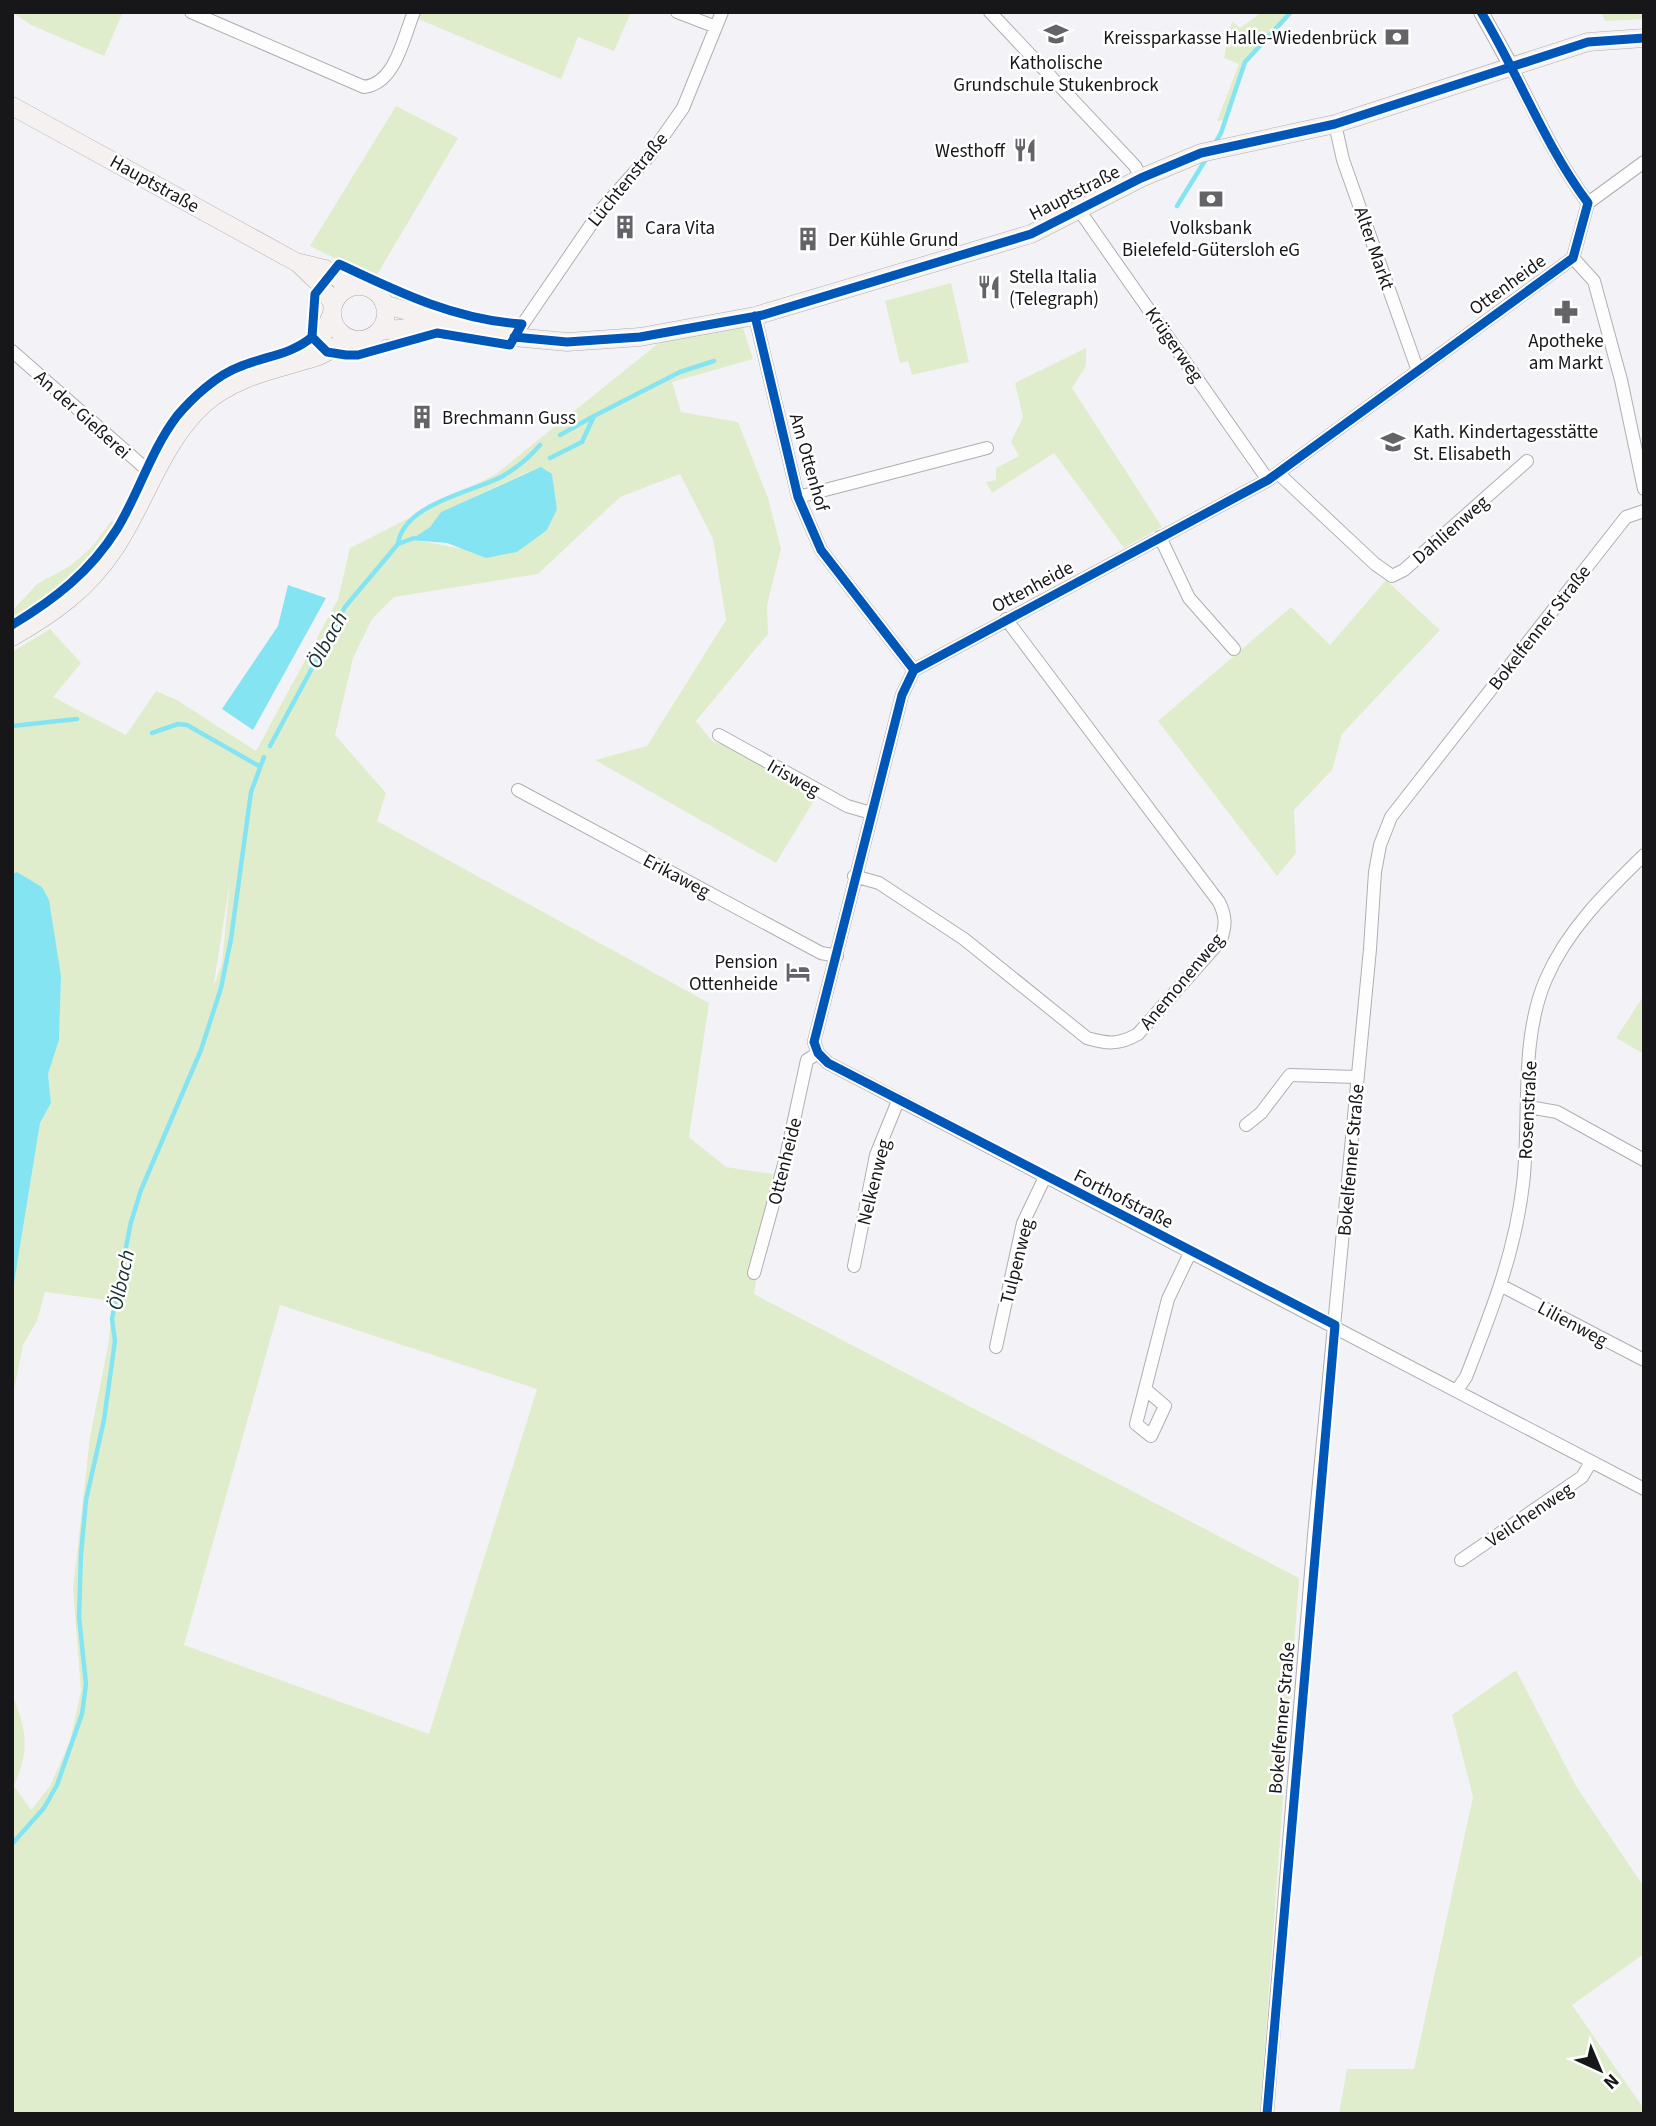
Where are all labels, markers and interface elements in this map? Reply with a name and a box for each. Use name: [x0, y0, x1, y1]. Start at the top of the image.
school or university icon: Katholische Grundschule Stukenbrock: [1042, 20, 1070, 48]
bank icon: Kreissparkasse Halle-Wiedenbrück: [1383, 23, 1411, 51]
place label: Kreissparkasse Halle-Wiedenbrück: [1103, 25, 1378, 52]
place label: Katholische Grundschule Stukenbrock: [953, 50, 1159, 99]
street label: Lüchtenstraße: [582, 127, 675, 233]
restaurant icon: Westhoff: [1011, 136, 1039, 164]
place label: Westhoff: [935, 138, 1006, 165]
street label: Hauptstraße: [105, 149, 204, 220]
street label: Hauptstraße: [1025, 159, 1125, 228]
bank icon: Volksbank Bielefeld-Gütersloh eG: [1197, 185, 1225, 213]
street label: Alter Markt: [1347, 203, 1401, 294]
building icon: Cara Vita: [611, 213, 639, 241]
place label: Cara Vita: [645, 215, 715, 242]
place label: Volksbank Bielefeld-Gütersloh eG: [1122, 215, 1300, 264]
building icon: Der Kühle Grund: [794, 225, 822, 253]
place label: Der Kühle Grund: [828, 227, 959, 254]
street label: Ottenheide: [1464, 248, 1552, 322]
place label: Stella Italia (Telegraph): [1009, 264, 1099, 313]
restaurant icon: Stella Italia (Telegraph): [975, 273, 1003, 301]
pharmacy icon: Apotheke am Markt: [1552, 298, 1580, 326]
street label: Krügerweg: [1138, 302, 1210, 388]
place label: Apotheke am Markt: [1528, 328, 1604, 377]
street label: An der Gießerei: [28, 364, 136, 466]
building icon: Brechmann Guss: [408, 403, 436, 431]
place label: Brechmann Guss: [442, 405, 576, 432]
street label: Am Ottenhof: [782, 410, 836, 516]
place label: Kath. Kindertagesstätte St. Elisabeth: [1413, 419, 1598, 468]
school or university icon: Kath. Kindertagesstätte St. Elisabeth: [1379, 428, 1407, 456]
street label: Dahlienweg: [1407, 489, 1495, 571]
street label: Ottenheide: [987, 555, 1078, 620]
street label: Bokelfenner Straße: [1483, 560, 1598, 696]
water label: Ölbach: [299, 606, 355, 674]
street label: Irisweg: [762, 753, 825, 804]
street label: Erikaweg: [638, 847, 715, 905]
street label: Anemonenweg: [1134, 927, 1231, 1036]
place label: Pension Ottenheide: [689, 949, 778, 998]
hotel icon: Pension Ottenheide: [784, 958, 812, 986]
street label: Rosenstraße: [1512, 1060, 1545, 1160]
street label: Bokelfenner Straße: [1331, 1083, 1372, 1237]
street label: Ottenheide: [762, 1115, 809, 1208]
street label: Nelkenweg: [851, 1136, 898, 1228]
street label: Forthofstraße: [1069, 1163, 1178, 1236]
street label: Tulpenweg: [994, 1215, 1041, 1307]
water label: Ölbach: [100, 1247, 142, 1313]
street label: Lilienweg: [1533, 1295, 1612, 1354]
street label: Veilchenweg: [1481, 1476, 1579, 1554]
street label: Bokelfenner Straße: [1262, 1641, 1303, 1795]
north arrow: [1565, 2035, 1635, 2105]
text: N: [1597, 2067, 1625, 2095]

